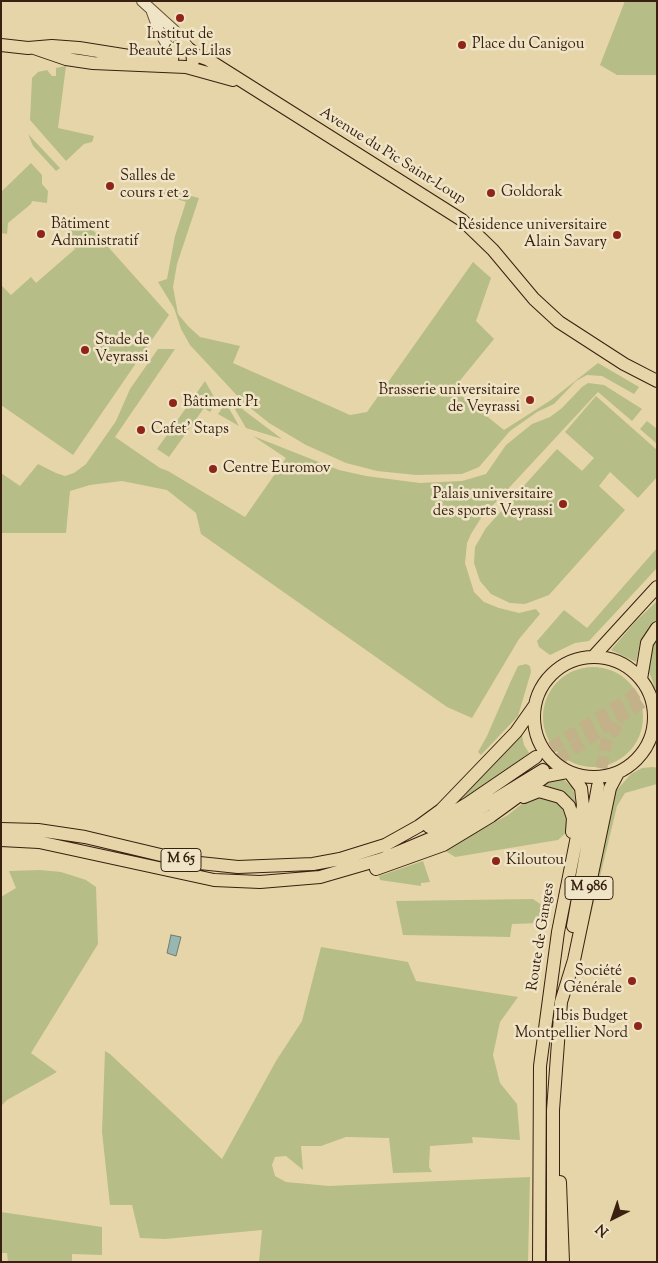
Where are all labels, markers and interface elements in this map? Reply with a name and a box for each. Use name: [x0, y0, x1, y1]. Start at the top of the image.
marker: Institut de Beauté Les Lilas: [174, 12, 186, 24]
place label: Institut de Beauté Les Lilas: [129, 26, 231, 61]
place label: Place du Canigou: [472, 36, 584, 54]
marker: Place du Canigou: [456, 39, 468, 51]
street label: Avenue du Pic Saint-Loup: [316, 105, 468, 209]
place label: Salles de cours 1 et 2: [120, 168, 189, 203]
marker: Salles de cours 1 et 2: [104, 180, 116, 192]
place label: Goldorak: [501, 184, 563, 202]
marker: Goldorak: [485, 187, 497, 199]
place label: Bâtiment Administratif: [51, 216, 139, 251]
place label: Résidence universitaire Alain Savary: [458, 217, 607, 252]
marker: Bâtiment Administratif: [35, 228, 47, 240]
marker: Résidence universitaire Alain Savary: [611, 229, 623, 241]
place label: Stade de Veyrassi: [95, 332, 150, 367]
marker: Stade de Veyrassi: [79, 344, 91, 356]
place label: Brasserie universitaire de Veyrassi: [379, 382, 520, 417]
place label: Bâtiment P1: [183, 394, 258, 412]
marker: Brasserie universitaire de Veyrassi: [524, 394, 536, 406]
marker: Bâtiment P1: [167, 397, 179, 409]
place label: Cafet' Staps: [151, 421, 229, 439]
marker: Cafet' Staps: [135, 424, 147, 436]
place label: Centre Euromov: [223, 460, 331, 478]
marker: Centre Euromov: [207, 463, 219, 475]
place label: Palais universitaire des sports Veyrassi: [433, 486, 553, 521]
marker: Palais universitaire des sports Veyrassi: [557, 498, 569, 510]
road number: M 65: [161, 848, 201, 872]
place label: Kiloutou: [506, 852, 564, 870]
marker: Kiloutou: [490, 855, 502, 867]
road number: M 986: [565, 876, 613, 900]
street label: Route de Ganges: [525, 882, 559, 992]
place label: Société Générale: [563, 963, 622, 998]
marker: Société Générale: [626, 975, 638, 987]
place label: Ibis Budget Montpellier Nord: [515, 1008, 628, 1043]
marker: Ibis Budget Montpellier Nord: [632, 1020, 644, 1032]
north arrow: [588, 1193, 638, 1243]
text: N: [592, 1218, 614, 1241]

